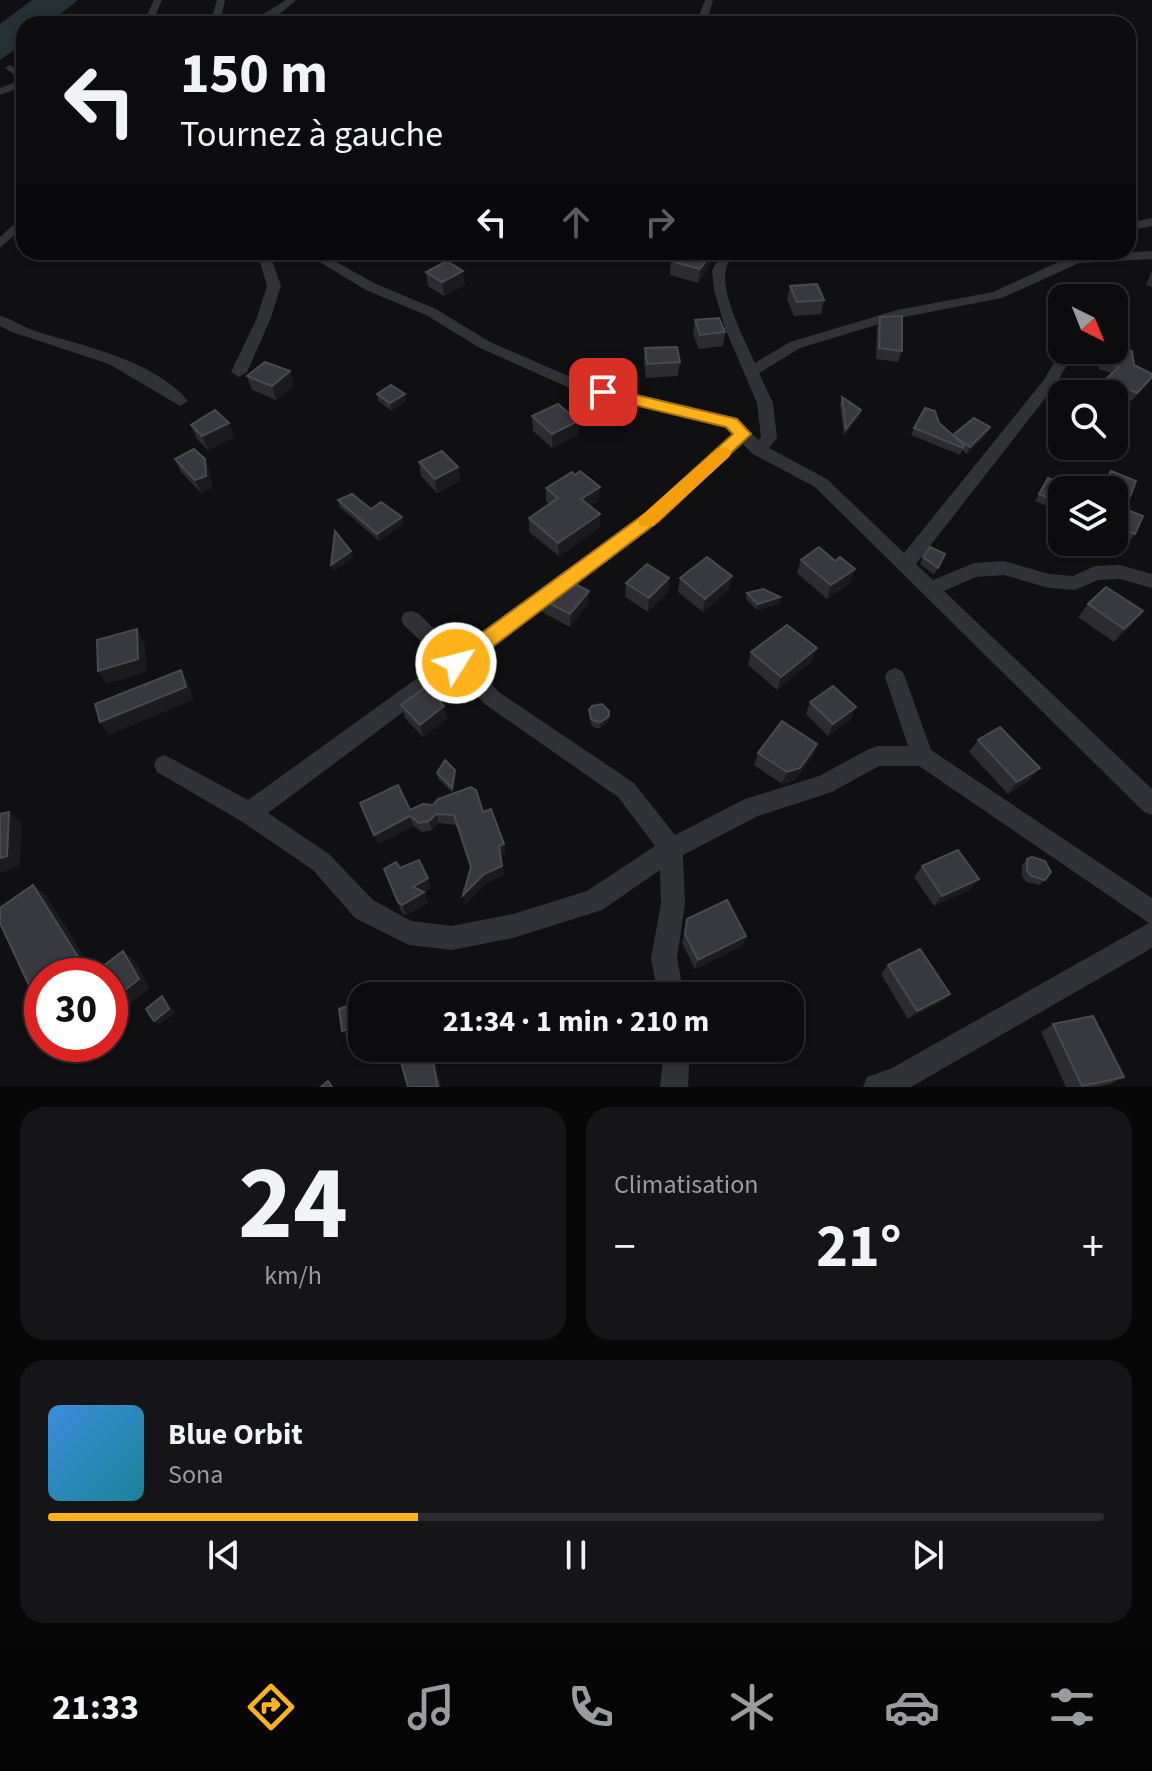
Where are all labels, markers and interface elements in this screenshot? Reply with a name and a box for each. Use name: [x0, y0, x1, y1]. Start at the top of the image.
text: 150 m: [180, 35, 328, 114]
icon: left: [48, 48, 152, 152]
text: Tournez à gauche: [180, 109, 443, 160]
icon: left: [470, 200, 514, 244]
icon: ahead: [554, 200, 598, 244]
icon: right: [638, 200, 682, 244]
north arrow: [1048, 284, 1128, 364]
map controls: [1048, 284, 1128, 556]
pin: [569, 358, 637, 426]
icon: arrive: [581, 370, 625, 414]
button: search: [1048, 380, 1128, 460]
button: layers: [1048, 476, 1128, 556]
position arrow: [414, 621, 498, 705]
speed limit sign: 30: [24, 958, 128, 1062]
text: 21:34 · 1 min · 210 m: [443, 1000, 709, 1043]
text: 24: [238, 1131, 348, 1279]
text: Climatisation: [614, 1166, 759, 1203]
text: 21°: [816, 1205, 902, 1290]
text: −: [614, 1216, 636, 1279]
text: +: [1082, 1216, 1104, 1279]
text: km/h: [264, 1257, 322, 1294]
text: Blue Orbit: [168, 1413, 303, 1456]
text: Sona: [168, 1456, 223, 1493]
icon: previous: [202, 1533, 246, 1577]
icon: pause: [554, 1533, 598, 1577]
icon: next: [906, 1533, 950, 1577]
icon: directions: [243, 1679, 299, 1735]
icon: music: [403, 1679, 459, 1735]
icon: phone: [563, 1679, 619, 1735]
icon: climate: [724, 1679, 780, 1735]
icon: car: [884, 1679, 940, 1735]
icon: filters: [1044, 1679, 1100, 1735]
text: 21:33: [52, 1682, 139, 1733]

